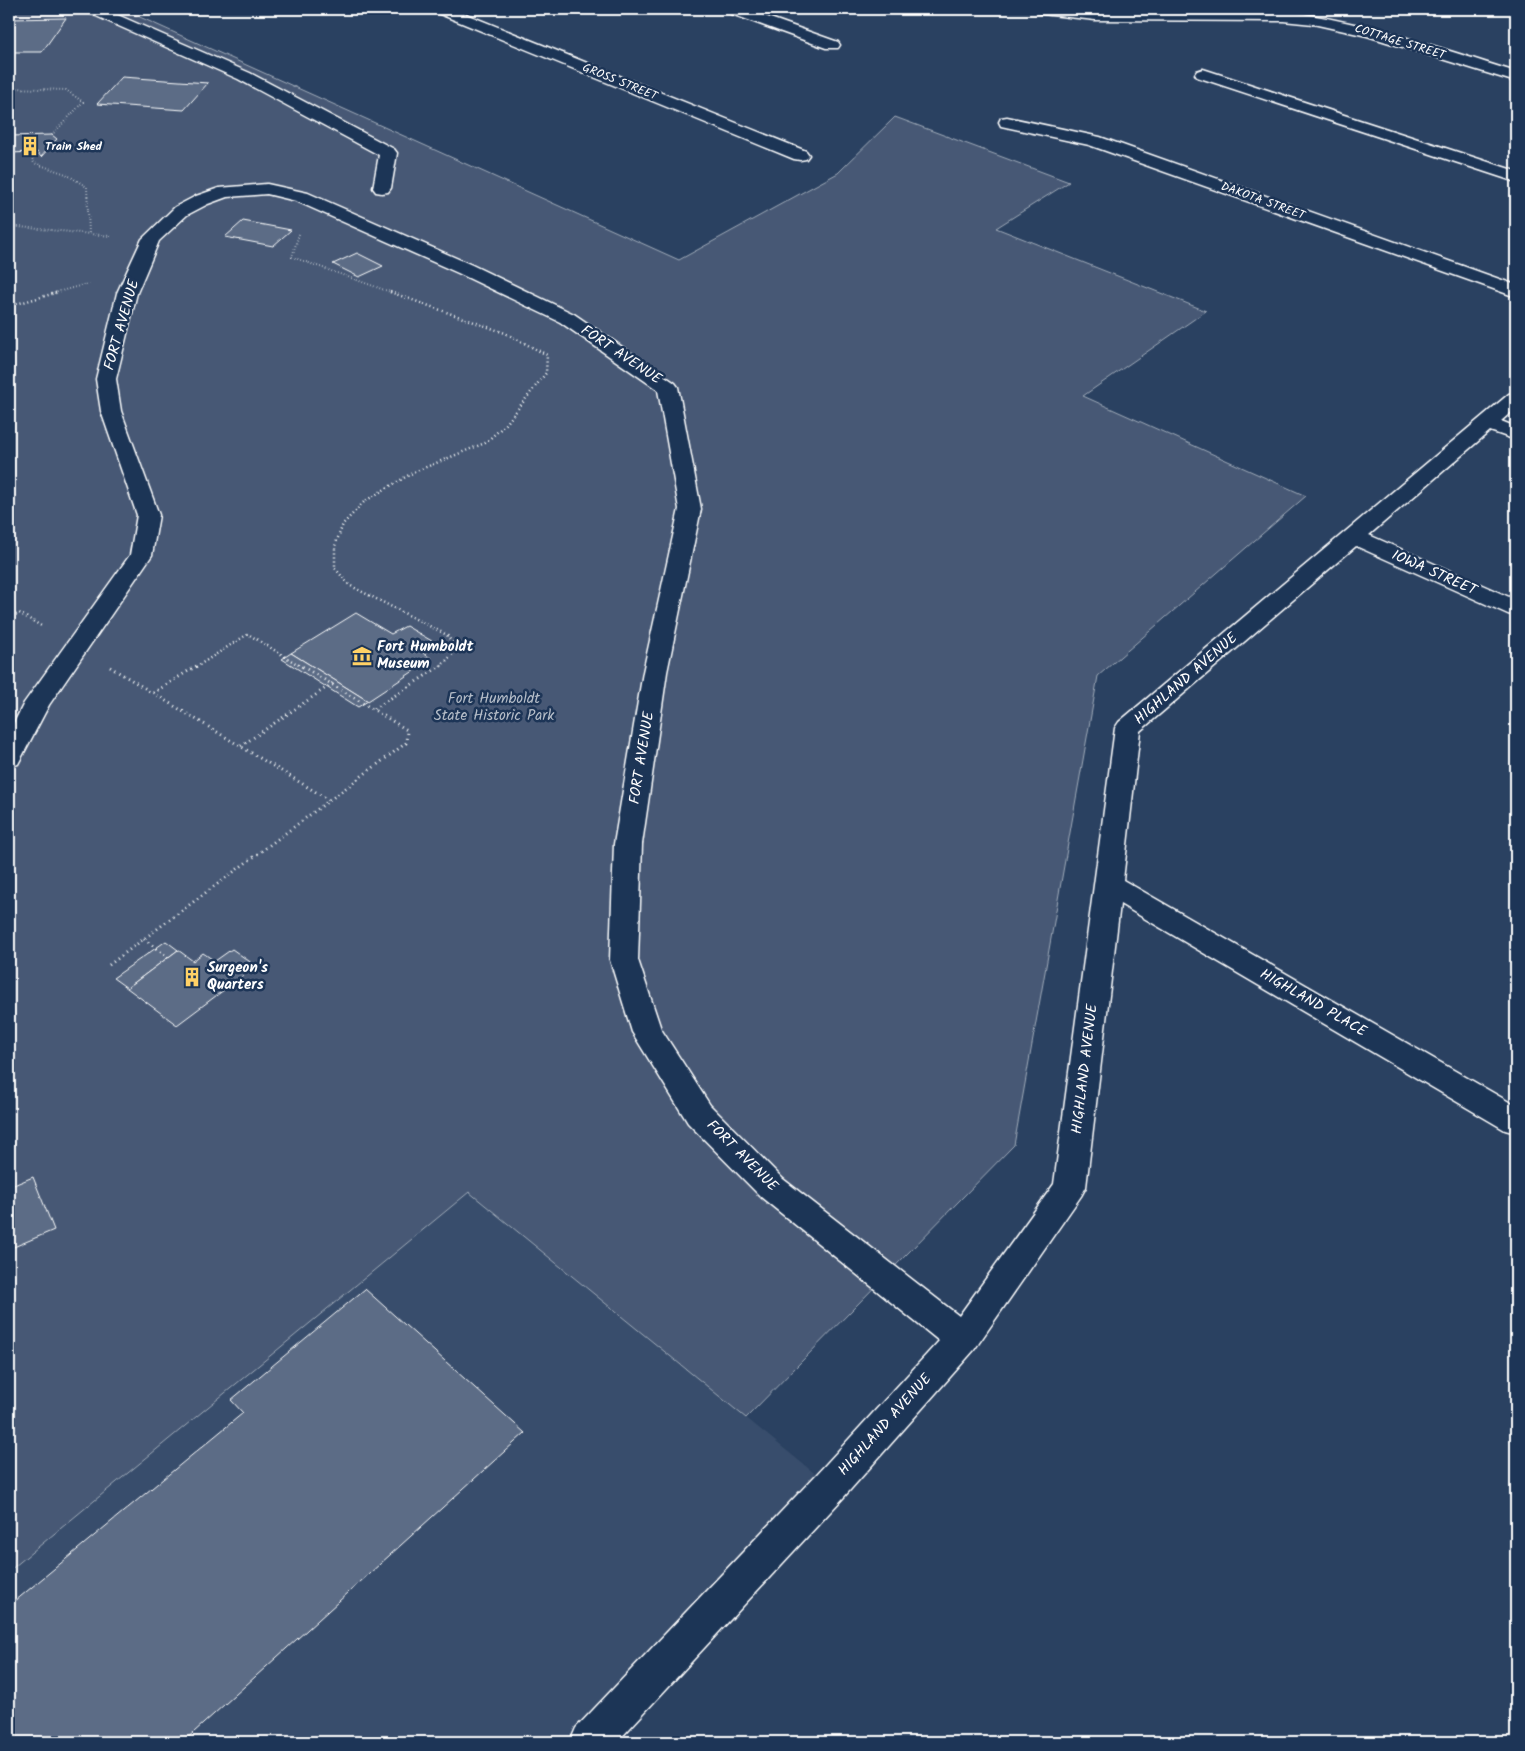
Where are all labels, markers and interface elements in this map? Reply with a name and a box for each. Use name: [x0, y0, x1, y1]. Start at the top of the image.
street label: COTTAGE STREET: [1352, 19, 1449, 65]
street label: GROSS STREET: [580, 58, 662, 106]
building icon: Train Shed: [19, 135, 41, 157]
place label: Train Shed: [45, 137, 103, 156]
street label: DAKOTA STREET: [1218, 177, 1309, 226]
street label: FORT AVENUE: [98, 276, 147, 373]
street label: FORT AVENUE: [575, 319, 668, 392]
street label: IOWA STREET: [1388, 544, 1482, 603]
street label: HIGHLAND AVENUE: [1129, 626, 1244, 731]
place label: Fort Humboldt Museum: [377, 635, 474, 676]
museum icon: Fort Humboldt Museum: [351, 645, 373, 667]
park label: Fort Humboldt State Historic Park: [434, 687, 555, 728]
street label: FORT AVENUE: [623, 709, 661, 806]
place label: Surgeon's Quarters: [207, 956, 268, 997]
street label: HIGHLAND PLACE: [1255, 963, 1372, 1044]
building icon: Surgeon's Quarters: [181, 966, 203, 988]
street label: HIGHLAND AVENUE: [1065, 1001, 1105, 1135]
street label: FORT AVENUE: [700, 1114, 784, 1198]
street label: HIGHLAND AVENUE: [832, 1367, 939, 1482]

